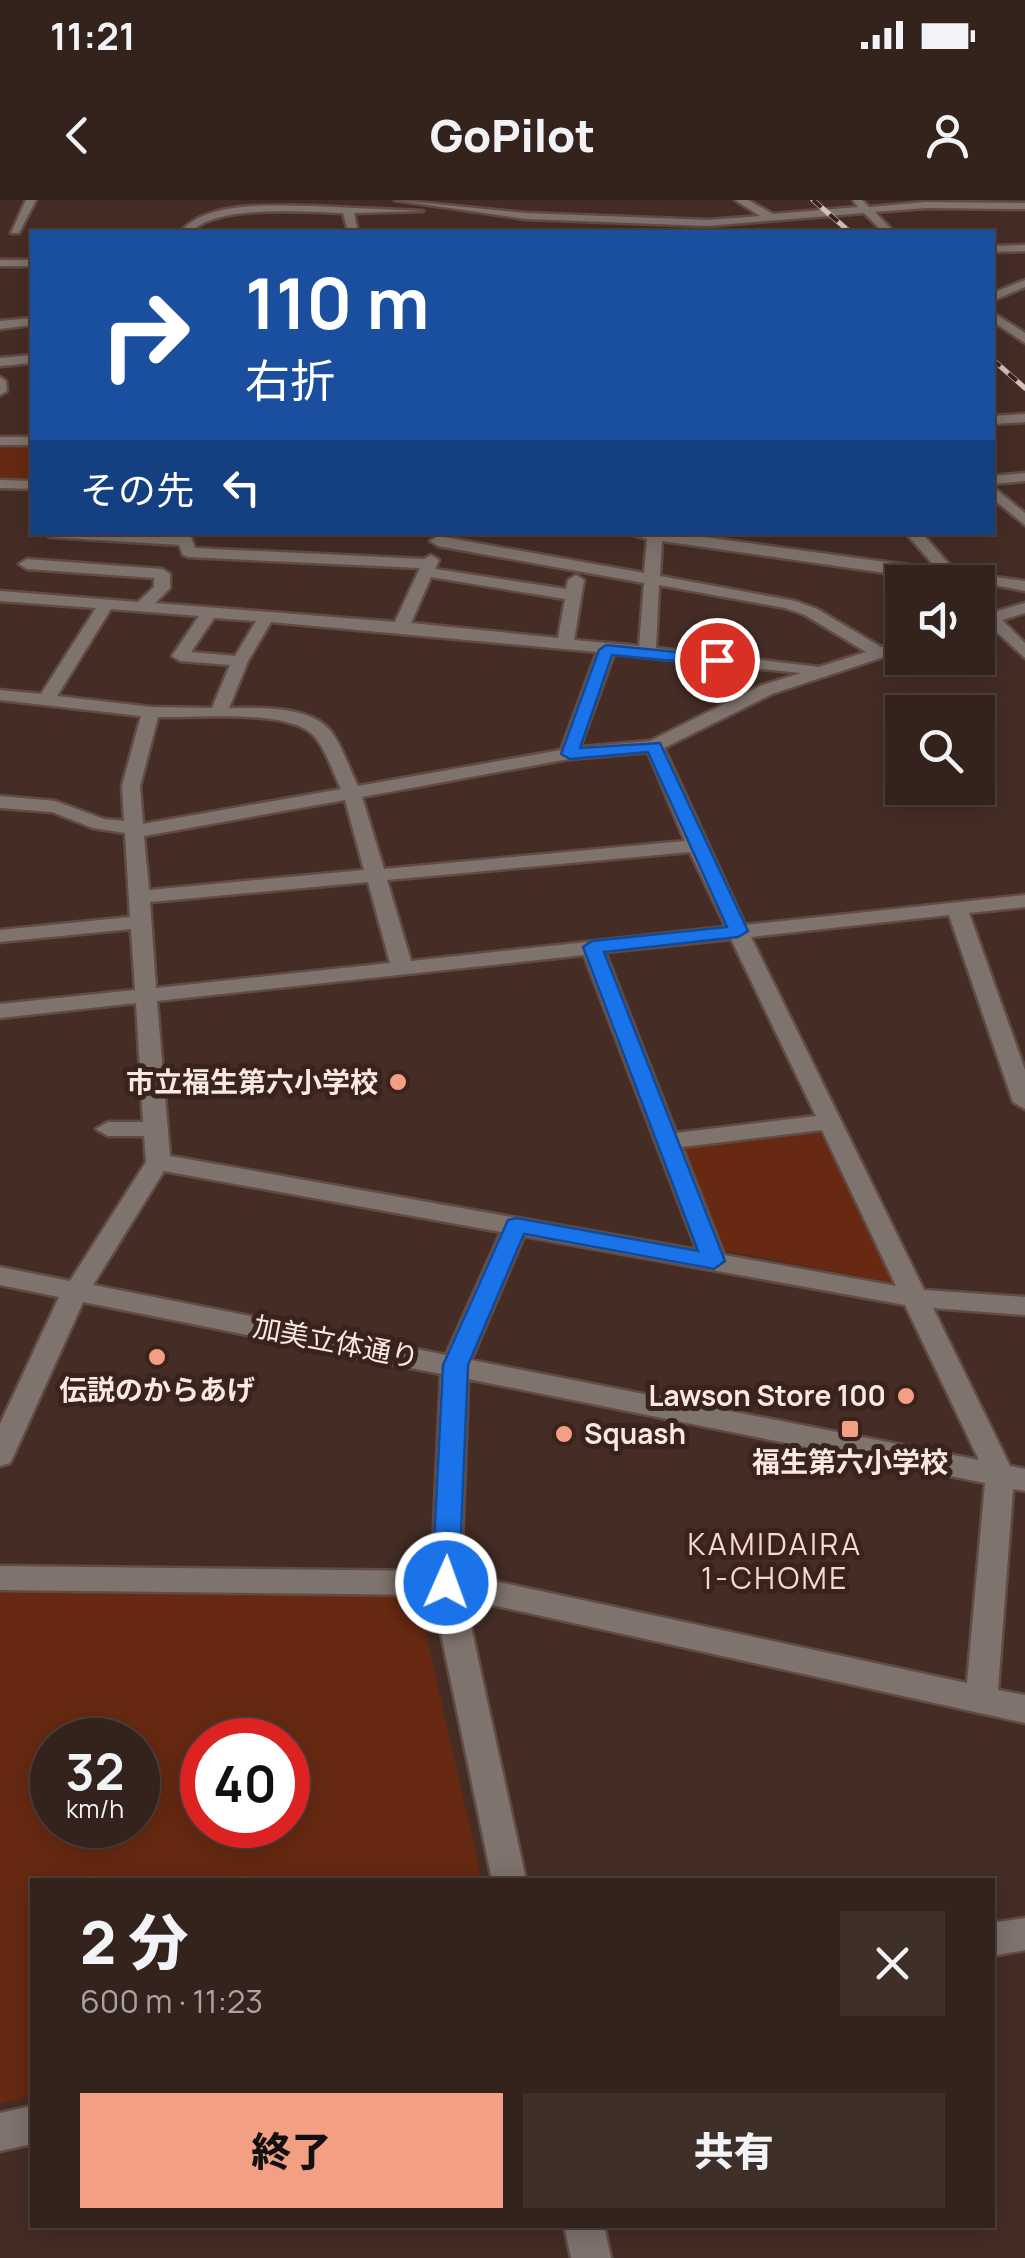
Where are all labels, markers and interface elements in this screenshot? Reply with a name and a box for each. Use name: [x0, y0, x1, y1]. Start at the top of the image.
text: 11:21: [50, 9, 136, 61]
text: GoPilot: [430, 104, 595, 166]
icon: back: [50, 108, 105, 163]
icon: person: [920, 108, 975, 163]
text: 110 m: [245, 254, 429, 350]
icon: right: [80, 270, 210, 400]
text: 右折: [245, 349, 335, 411]
icon: left: [214, 460, 269, 515]
text: その先: [80, 463, 194, 515]
map controls: [885, 565, 995, 805]
button: sound: [885, 565, 995, 675]
pin: [675, 618, 760, 703]
icon: arrive: [690, 633, 745, 688]
button: search: [885, 695, 995, 805]
place label: 市立福生第六小学校: [126, 1062, 378, 1100]
marker: 市立福生第六小学校: [387, 1071, 409, 1093]
street label: 加美立体通り: [250, 1306, 422, 1376]
marker: 伝説のからあげ: [146, 1346, 168, 1368]
place label: 伝説のからあげ: [59, 1370, 255, 1408]
place label: Lawson Store 100: [648, 1376, 886, 1414]
marker: Lawson Store 100: [895, 1385, 917, 1407]
place label: Squash: [584, 1414, 686, 1452]
marker: 福生第六小学校: [839, 1418, 861, 1440]
marker: Squash: [553, 1423, 575, 1445]
place label: 福生第六小学校: [752, 1442, 948, 1480]
district label: KAMIDAIRA 1-CHOME: [687, 1523, 863, 1598]
position arrow: [394, 1531, 498, 1635]
speed limit sign: 40: [180, 1718, 310, 1848]
text: 32: [66, 1737, 124, 1805]
text: km/h: [66, 1791, 124, 1826]
text: 2 分: [80, 1900, 188, 1982]
button: close: [840, 1911, 945, 2016]
text: 600 m · 11:23: [80, 1979, 263, 2023]
button: 終了: [80, 2093, 503, 2208]
button: 共有: [523, 2093, 945, 2208]

